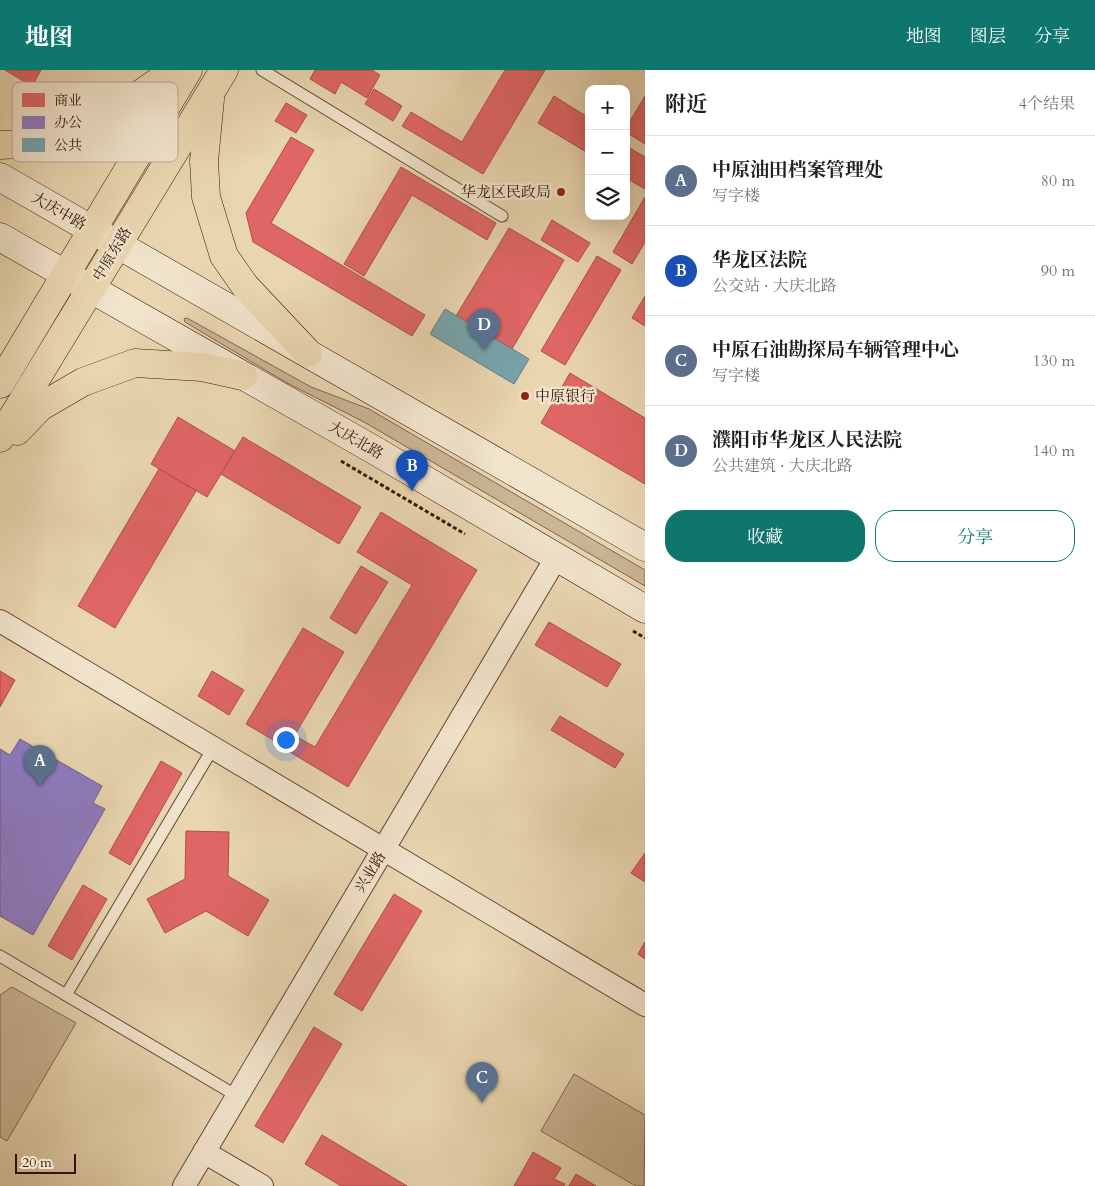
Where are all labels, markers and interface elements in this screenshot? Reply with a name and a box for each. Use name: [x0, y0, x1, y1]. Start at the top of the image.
text: 地图: [25, 21, 73, 54]
text: 地图: [906, 24, 942, 49]
text: 图层: [970, 24, 1006, 49]
text: 分享: [1034, 24, 1070, 49]
legend: [12, 82, 178, 162]
map controls: [585, 85, 630, 220]
button: +: [585, 85, 630, 130]
text: 附近: [665, 90, 707, 119]
text: 商业: [54, 91, 82, 110]
text: 4个结果: [1019, 93, 1075, 115]
text: 办公: [54, 113, 82, 132]
button: −: [585, 130, 630, 175]
text: 公共: [54, 136, 82, 155]
text: 中原油田档案管理处: [712, 157, 883, 183]
text: A: [675, 170, 687, 192]
text: 80 m: [1041, 170, 1075, 192]
button: layers: [585, 175, 630, 220]
place label: 华龙区民政局: [461, 182, 551, 202]
text: 写字楼: [712, 185, 760, 207]
marker: 华龙区民政局: [555, 186, 567, 198]
street label: 大庆中路: [28, 187, 90, 235]
street label: 中原东路: [88, 223, 136, 285]
text: 华龙区法院: [712, 247, 807, 273]
text: B: [675, 260, 687, 282]
text: 90 m: [1041, 260, 1075, 282]
text: 公交站 · 大庆北路: [712, 275, 837, 297]
pin: D: [468, 309, 500, 350]
text: 中原石油勘探局车辆管理中心: [712, 337, 959, 363]
text: C: [675, 350, 687, 372]
text: 130 m: [1033, 350, 1075, 372]
text: 写字楼: [712, 365, 760, 387]
place label: 中原银行: [535, 386, 595, 406]
marker: 中原银行: [519, 390, 531, 402]
street label: 大庆北路: [325, 416, 387, 464]
text: 濮阳市华龙区人民法院: [712, 427, 902, 453]
text: D: [674, 440, 688, 462]
text: 140 m: [1033, 440, 1075, 462]
pin: B: [396, 450, 428, 491]
text: 公共建筑 · 大庆北路: [712, 455, 853, 477]
button: 收藏: [665, 510, 865, 562]
button: 分享: [875, 510, 1075, 562]
your location: [273, 727, 299, 753]
pin: A: [24, 745, 56, 786]
street label: 兴业路: [350, 848, 390, 896]
pin: C: [466, 1062, 498, 1103]
scale bar: [15, 1151, 76, 1174]
text: 20 m: [22, 1153, 52, 1172]

